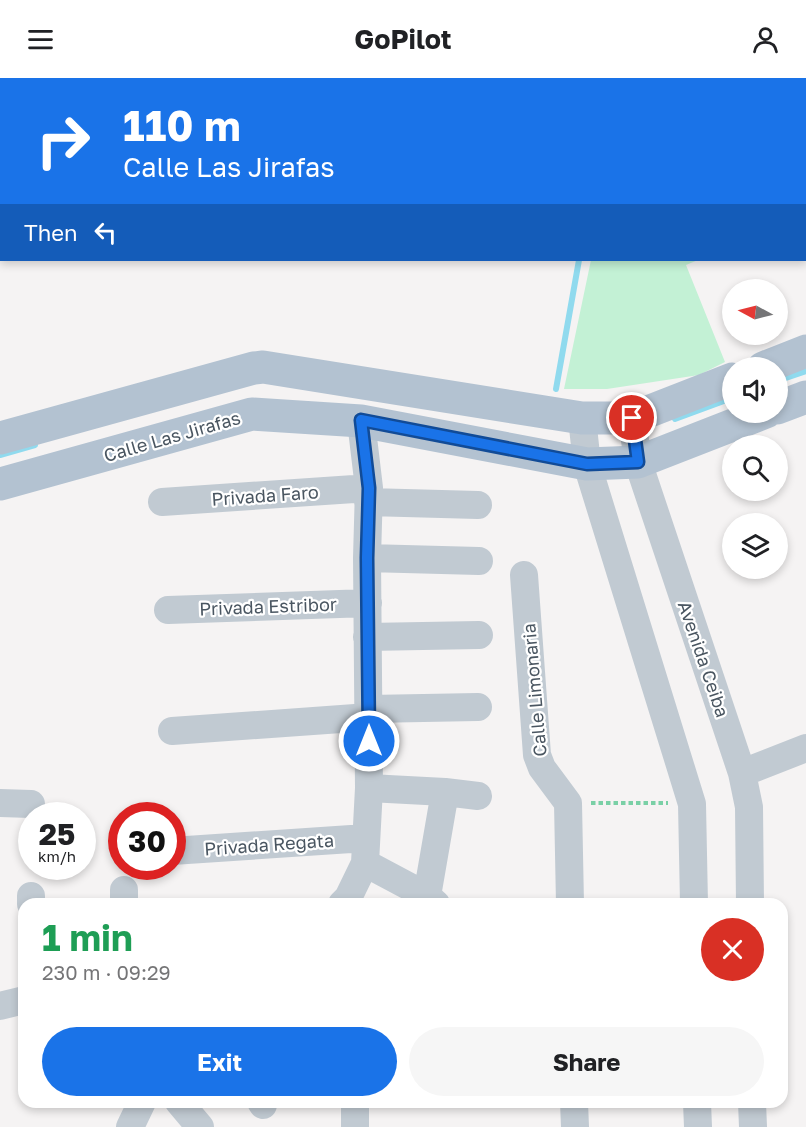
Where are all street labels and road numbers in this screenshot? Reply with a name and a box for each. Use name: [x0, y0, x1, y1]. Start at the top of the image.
street label: Calle Las Jirafas: [101, 406, 243, 466]
street label: Privada Faro: [211, 480, 319, 510]
street label: Privada Estribor: [199, 593, 337, 619]
street label: Avenida Ceiba: [674, 598, 734, 720]
street label: Calle Limonaria: [517, 622, 551, 758]
street label: Privada Regata: [203, 828, 335, 860]

